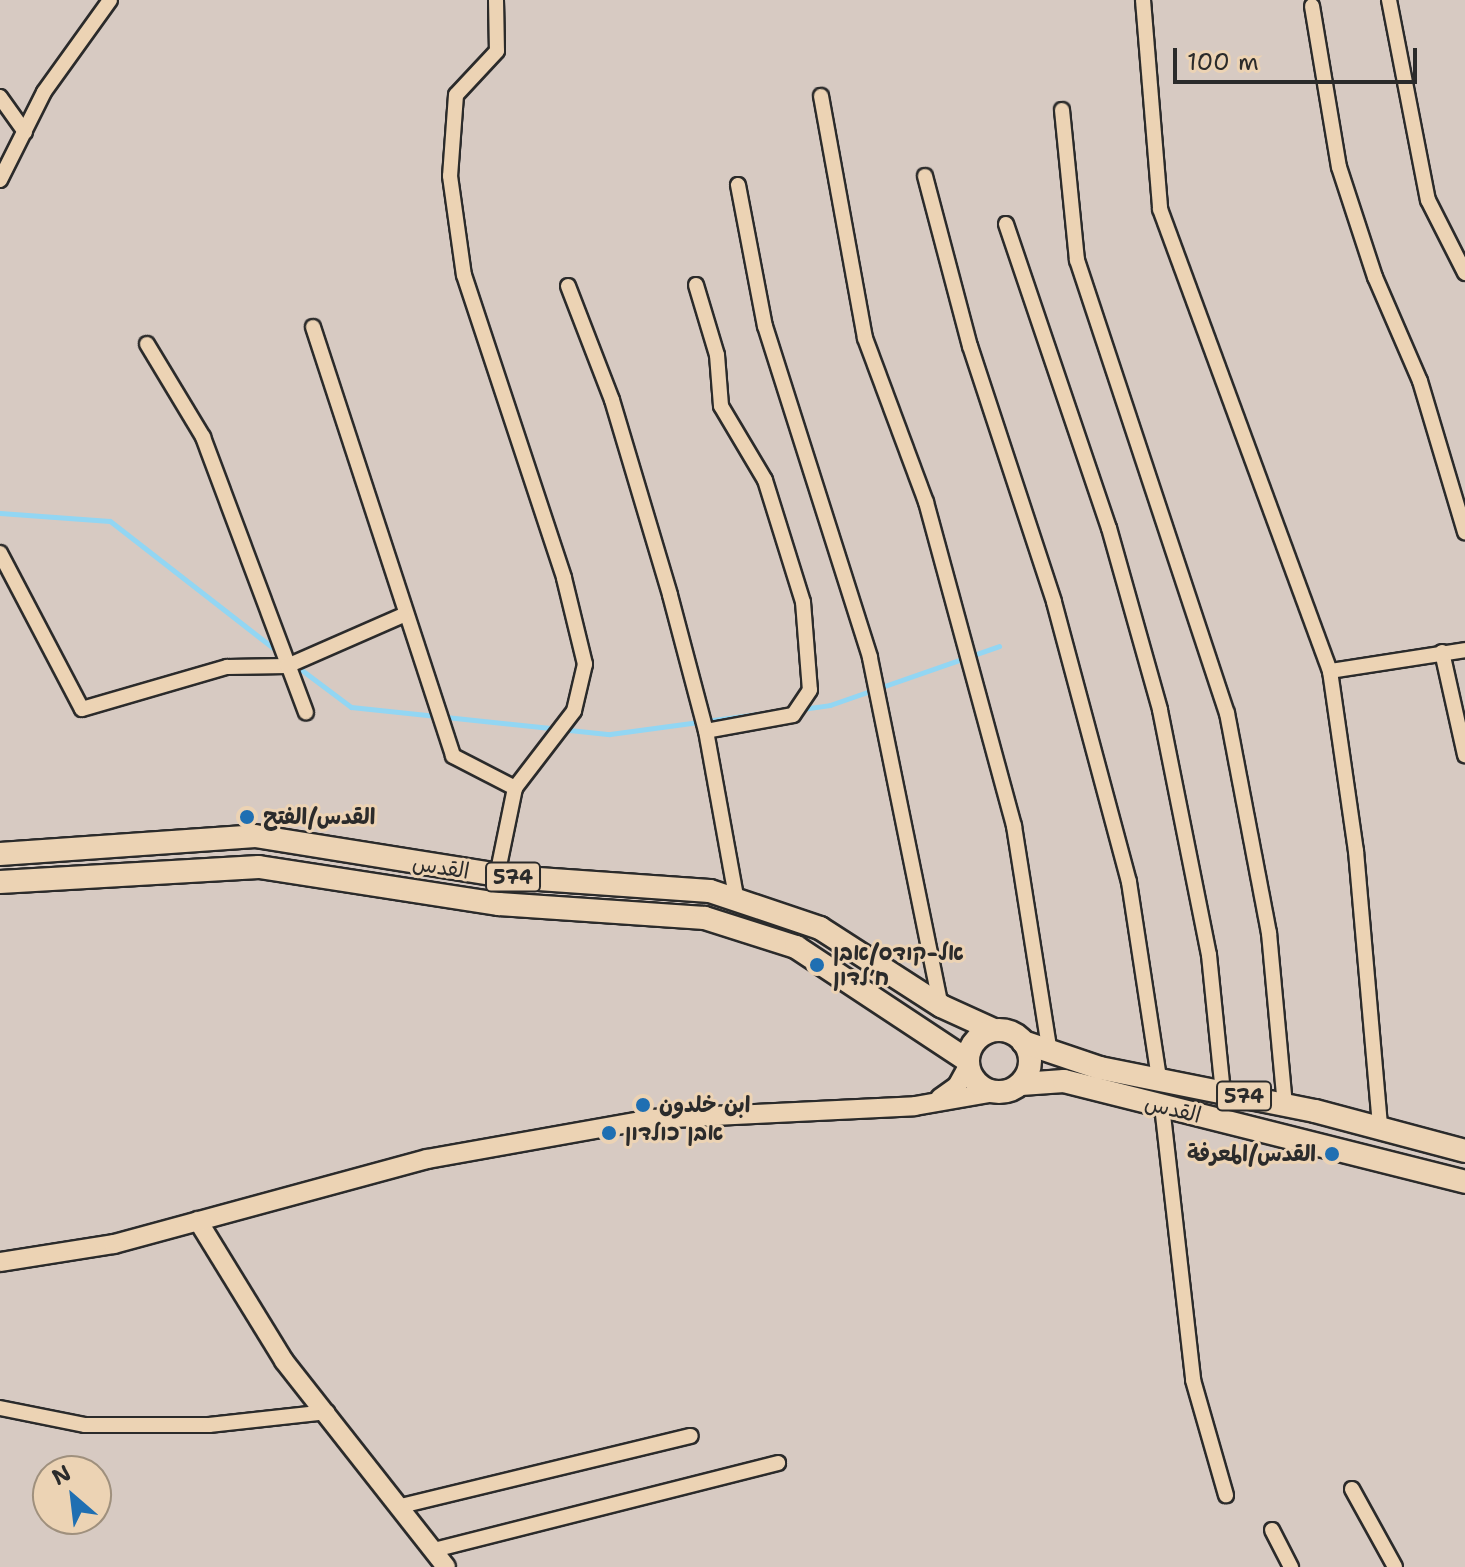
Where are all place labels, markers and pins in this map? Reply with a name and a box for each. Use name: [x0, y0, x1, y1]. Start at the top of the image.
place label: القدس/الفتح: [263, 804, 375, 830]
marker: القدس/الفتح: [238, 808, 256, 826]
place label: אל-קודס/אבן ח׳לדון: [833, 939, 964, 990]
marker: אל-קודס/אבן ח׳לדון: [808, 956, 826, 974]
place label: ابن خلدون: [659, 1092, 750, 1118]
marker: ابن خلدون: [634, 1096, 652, 1114]
place label: אבן כולדון: [625, 1120, 723, 1146]
marker: אבן כולדון: [600, 1124, 618, 1142]
place label: القدس/المعرفة: [1187, 1141, 1316, 1167]
marker: القدس/المعرفة: [1323, 1145, 1341, 1163]

